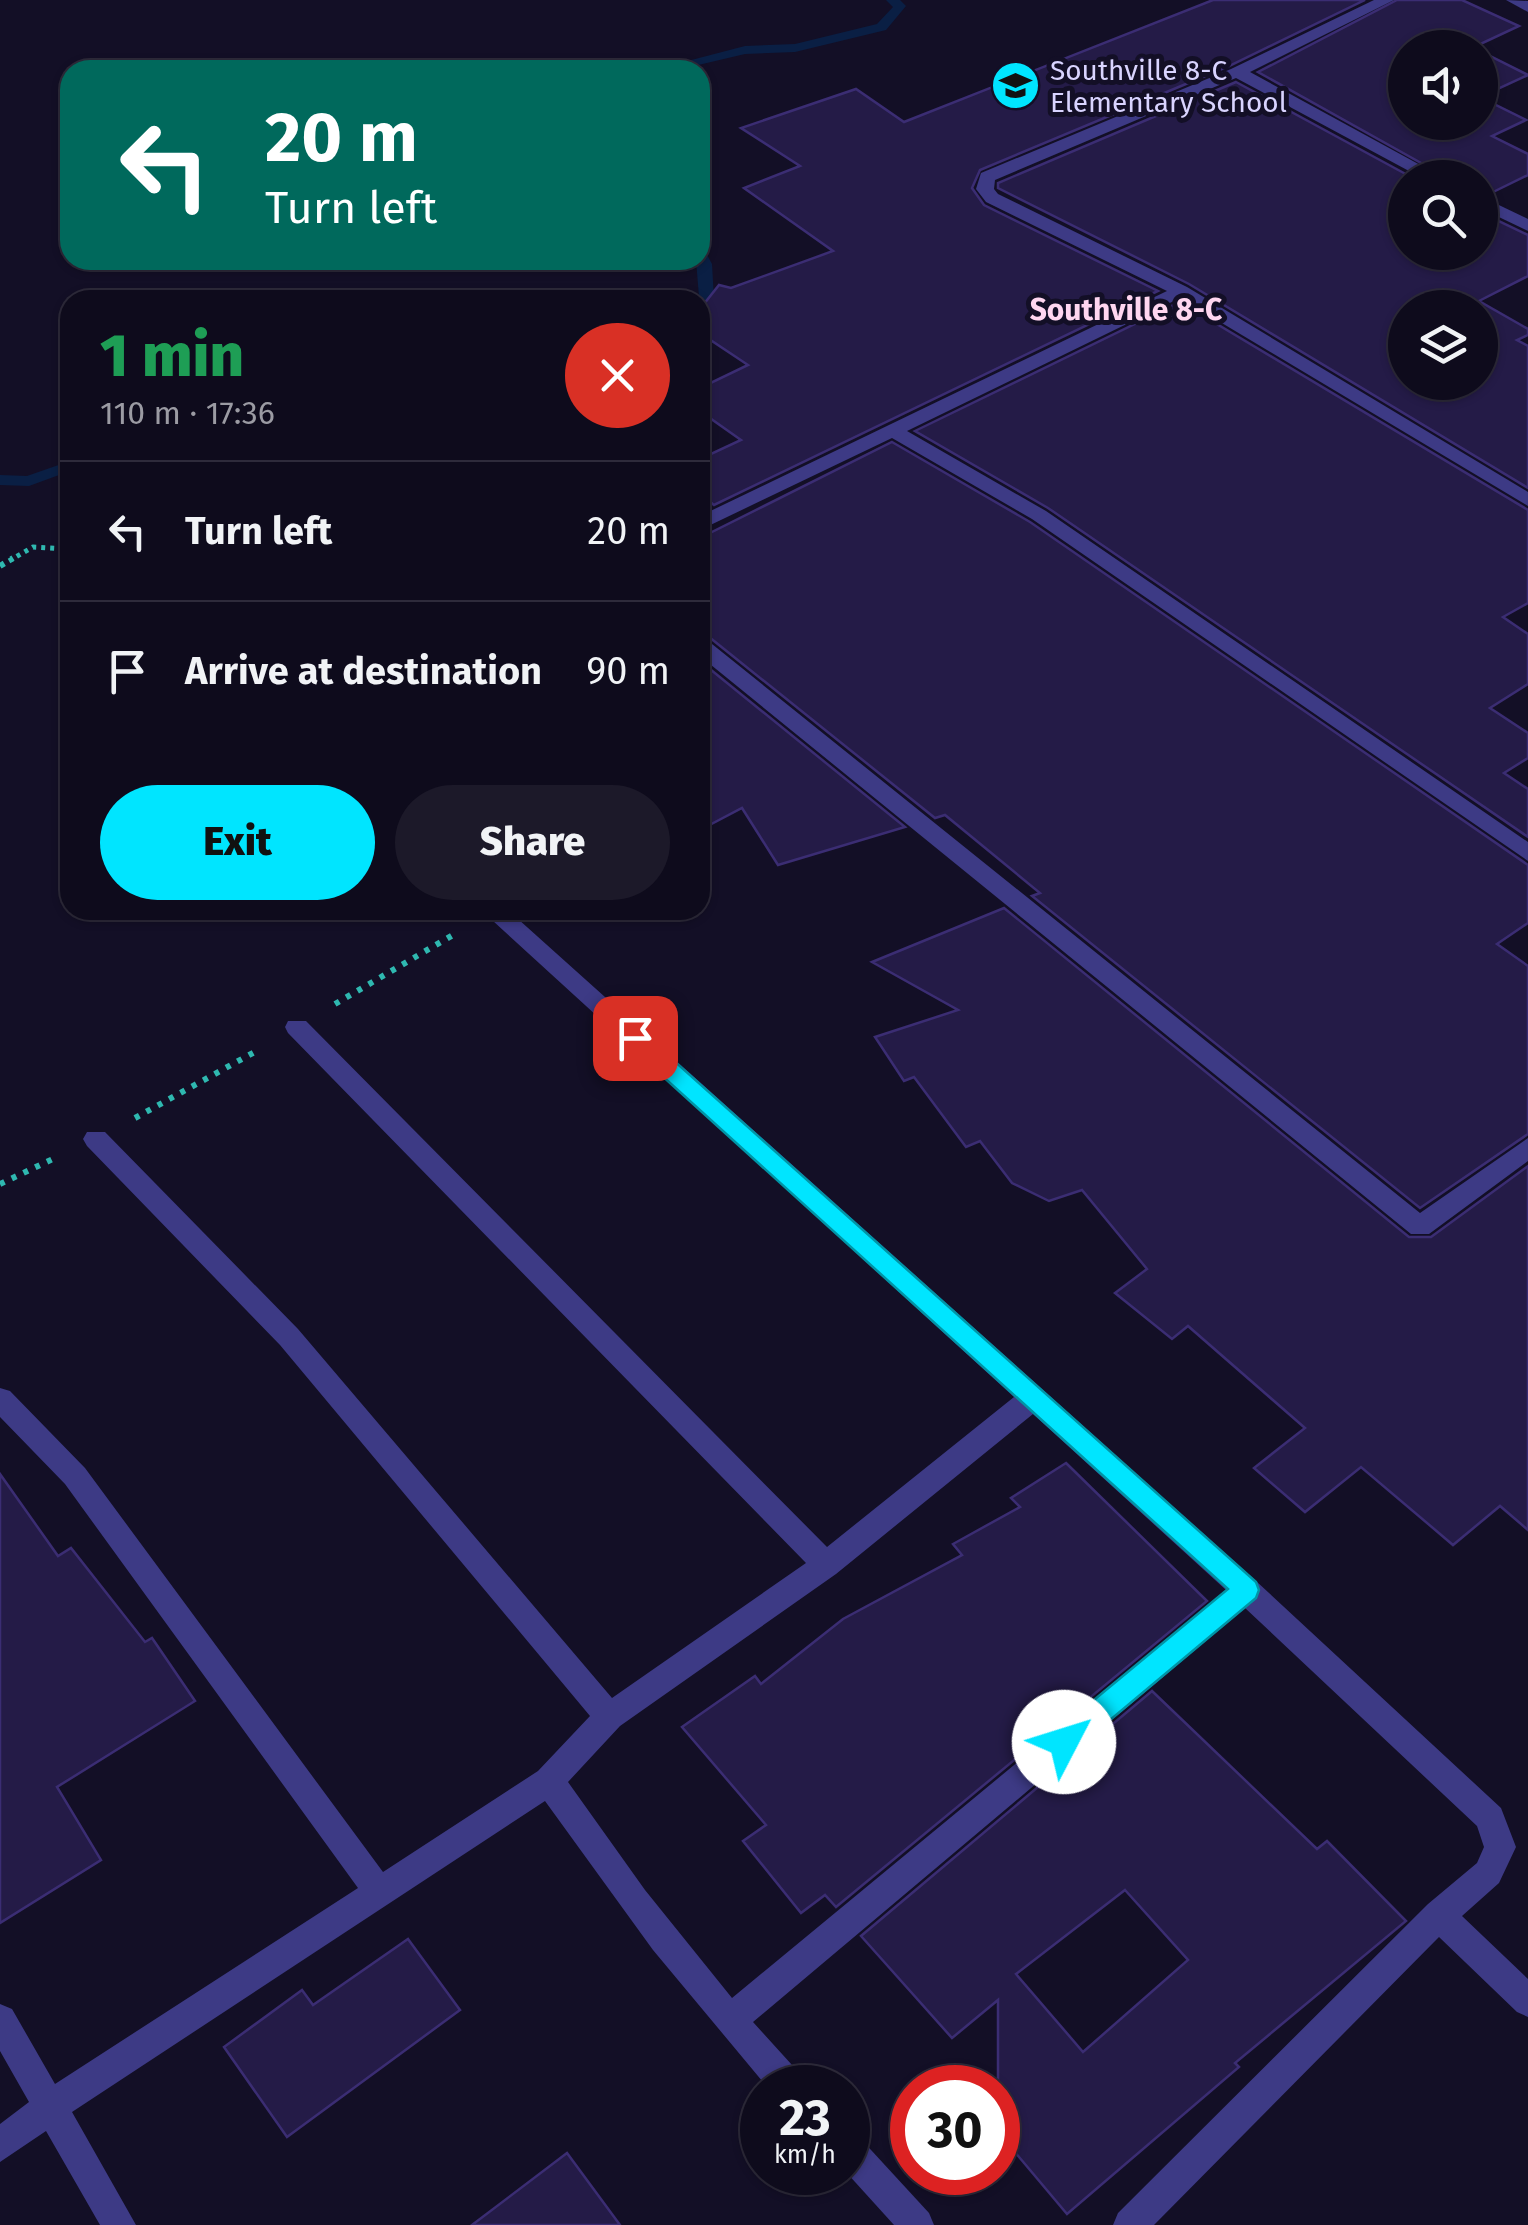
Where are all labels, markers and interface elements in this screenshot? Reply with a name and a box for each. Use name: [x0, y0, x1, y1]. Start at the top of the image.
map controls: [1388, 30, 1498, 400]
button: sound: [1388, 30, 1498, 140]
place label: Southville 8-C Elementary School: [1050, 54, 1287, 119]
school or university icon: Southville 8-C Elementary School: [989, 60, 1041, 112]
text: 20 m: [265, 96, 418, 180]
icon: left: [100, 100, 230, 230]
button: search: [1388, 160, 1498, 270]
text: Turn left: [265, 181, 437, 235]
button: layers: [1388, 290, 1498, 400]
district label: Southville 8-C: [1030, 292, 1223, 328]
text: 1 min: [100, 320, 244, 392]
button: close: [565, 323, 670, 428]
text: 110 m · 17:36: [100, 394, 275, 432]
icon: left: [100, 504, 155, 559]
text: Turn left: [185, 508, 332, 554]
text: 20 m: [587, 508, 670, 554]
icon: arrive: [100, 644, 155, 699]
text: Arrive at destination: [185, 648, 542, 694]
text: 90 m: [586, 648, 670, 694]
button: Exit: [100, 785, 375, 900]
button: Share: [395, 785, 670, 900]
pin: [593, 996, 678, 1081]
icon: arrive: [608, 1011, 663, 1066]
position arrow: [1012, 1690, 1116, 1794]
speed limit sign: 30: [890, 2065, 1020, 2195]
text: 23: [779, 2088, 831, 2148]
text: km/h: [774, 2140, 836, 2170]

